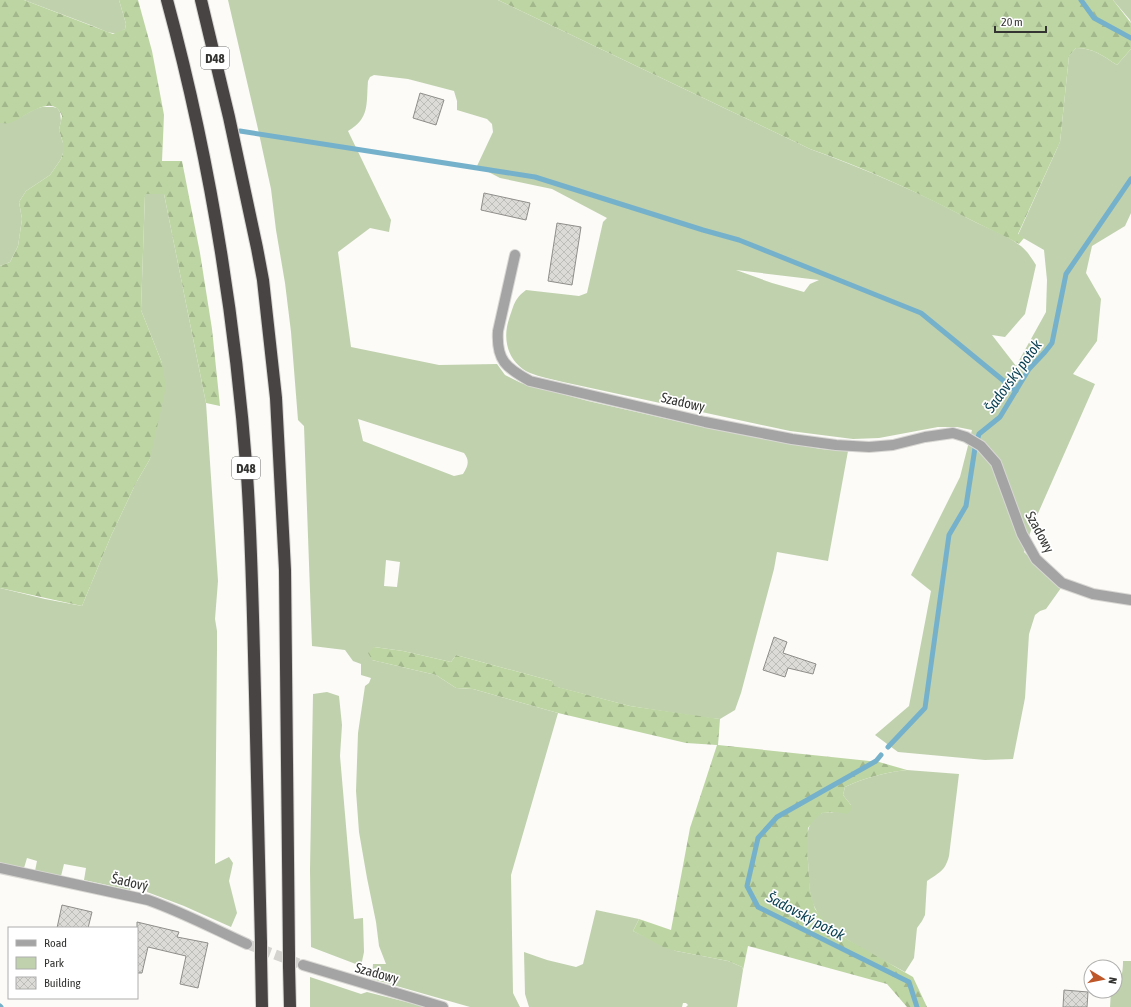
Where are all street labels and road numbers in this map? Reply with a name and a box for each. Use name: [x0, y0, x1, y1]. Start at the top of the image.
road number: D48: [201, 47, 229, 69]
street label: Szadowy: [659, 389, 707, 415]
road number: D48: [232, 457, 260, 479]
street label: Szadowy: [1022, 509, 1058, 556]
street label: Šadový: [110, 870, 150, 894]
street label: Szadowy: [353, 959, 401, 987]

